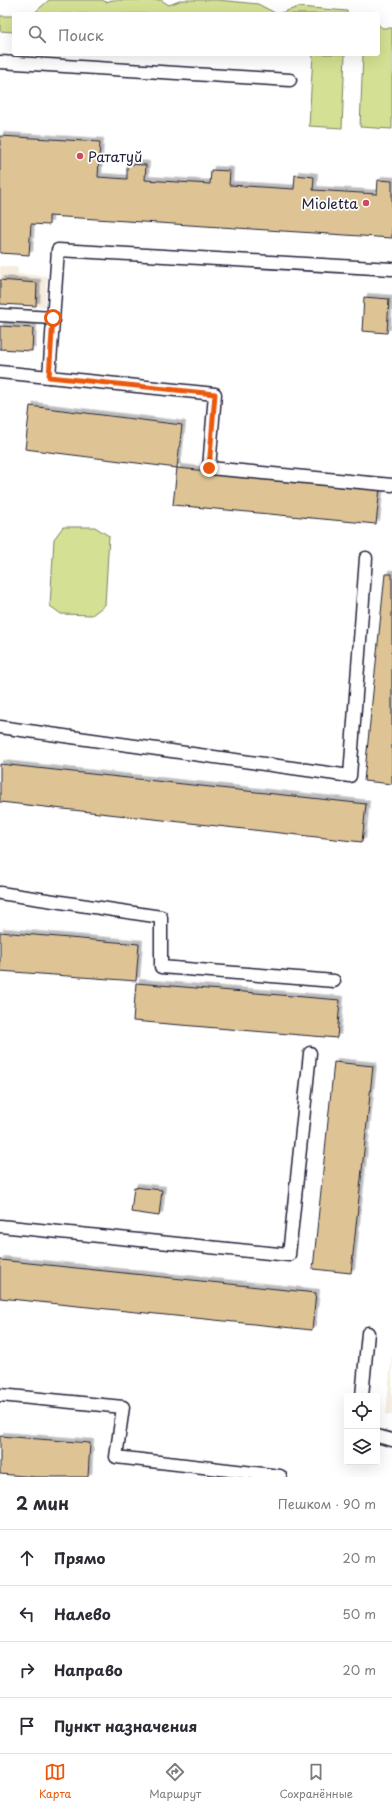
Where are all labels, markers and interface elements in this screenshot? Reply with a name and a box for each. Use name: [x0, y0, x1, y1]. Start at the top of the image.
search box: [12, 12, 380, 56]
icon: search: [26, 23, 48, 45]
text: Поиск: [58, 23, 104, 46]
place label: Рататуй: [88, 146, 142, 167]
marker: Рататуй: [75, 151, 85, 161]
place label: Mioletta: [302, 193, 358, 214]
marker: Mioletta: [361, 198, 371, 208]
route start: [44, 309, 62, 327]
route end: [200, 459, 218, 477]
map controls: [344, 1393, 380, 1465]
button: locate: [344, 1393, 380, 1429]
button: layers: [344, 1429, 380, 1465]
text: 2 мин: [16, 1490, 69, 1516]
text: Пешком · 90 m: [278, 1494, 376, 1513]
text: Прямо: [54, 1546, 105, 1569]
icon: ahead: [16, 1547, 38, 1569]
text: 20 m: [342, 1548, 376, 1567]
text: Налево: [54, 1602, 111, 1625]
icon: left: [16, 1603, 38, 1625]
text: 50 m: [342, 1604, 376, 1623]
text: Направо: [54, 1658, 123, 1681]
icon: right: [16, 1659, 38, 1681]
text: 20 m: [342, 1660, 376, 1679]
text: Пункт назначения: [54, 1714, 197, 1737]
icon: arrive: [16, 1715, 38, 1737]
tab: Карта: [39, 1761, 71, 1802]
tab: Маршрут: [149, 1761, 201, 1802]
tab: Сохранённые: [279, 1761, 353, 1802]

